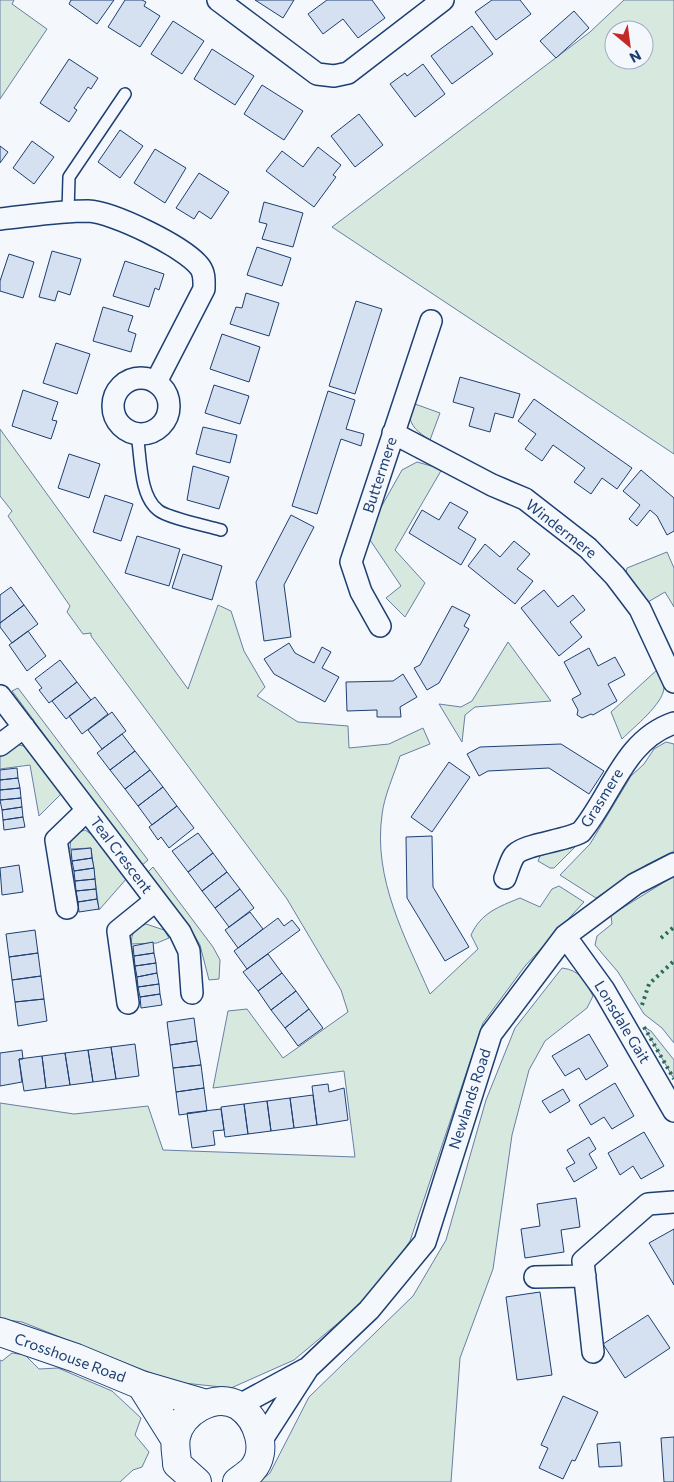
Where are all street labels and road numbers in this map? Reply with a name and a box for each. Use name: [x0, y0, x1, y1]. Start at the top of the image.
street label: Buttermere: [358, 434, 400, 515]
street label: Windermere: [523, 495, 601, 562]
street label: Grasmere: [576, 765, 626, 830]
street label: Teal Crescent: [87, 812, 157, 896]
street label: Lonsdale Gait: [591, 977, 655, 1066]
street label: Newlands Road: [444, 1046, 494, 1151]
street label: Crosshouse Road: [12, 1329, 128, 1386]

